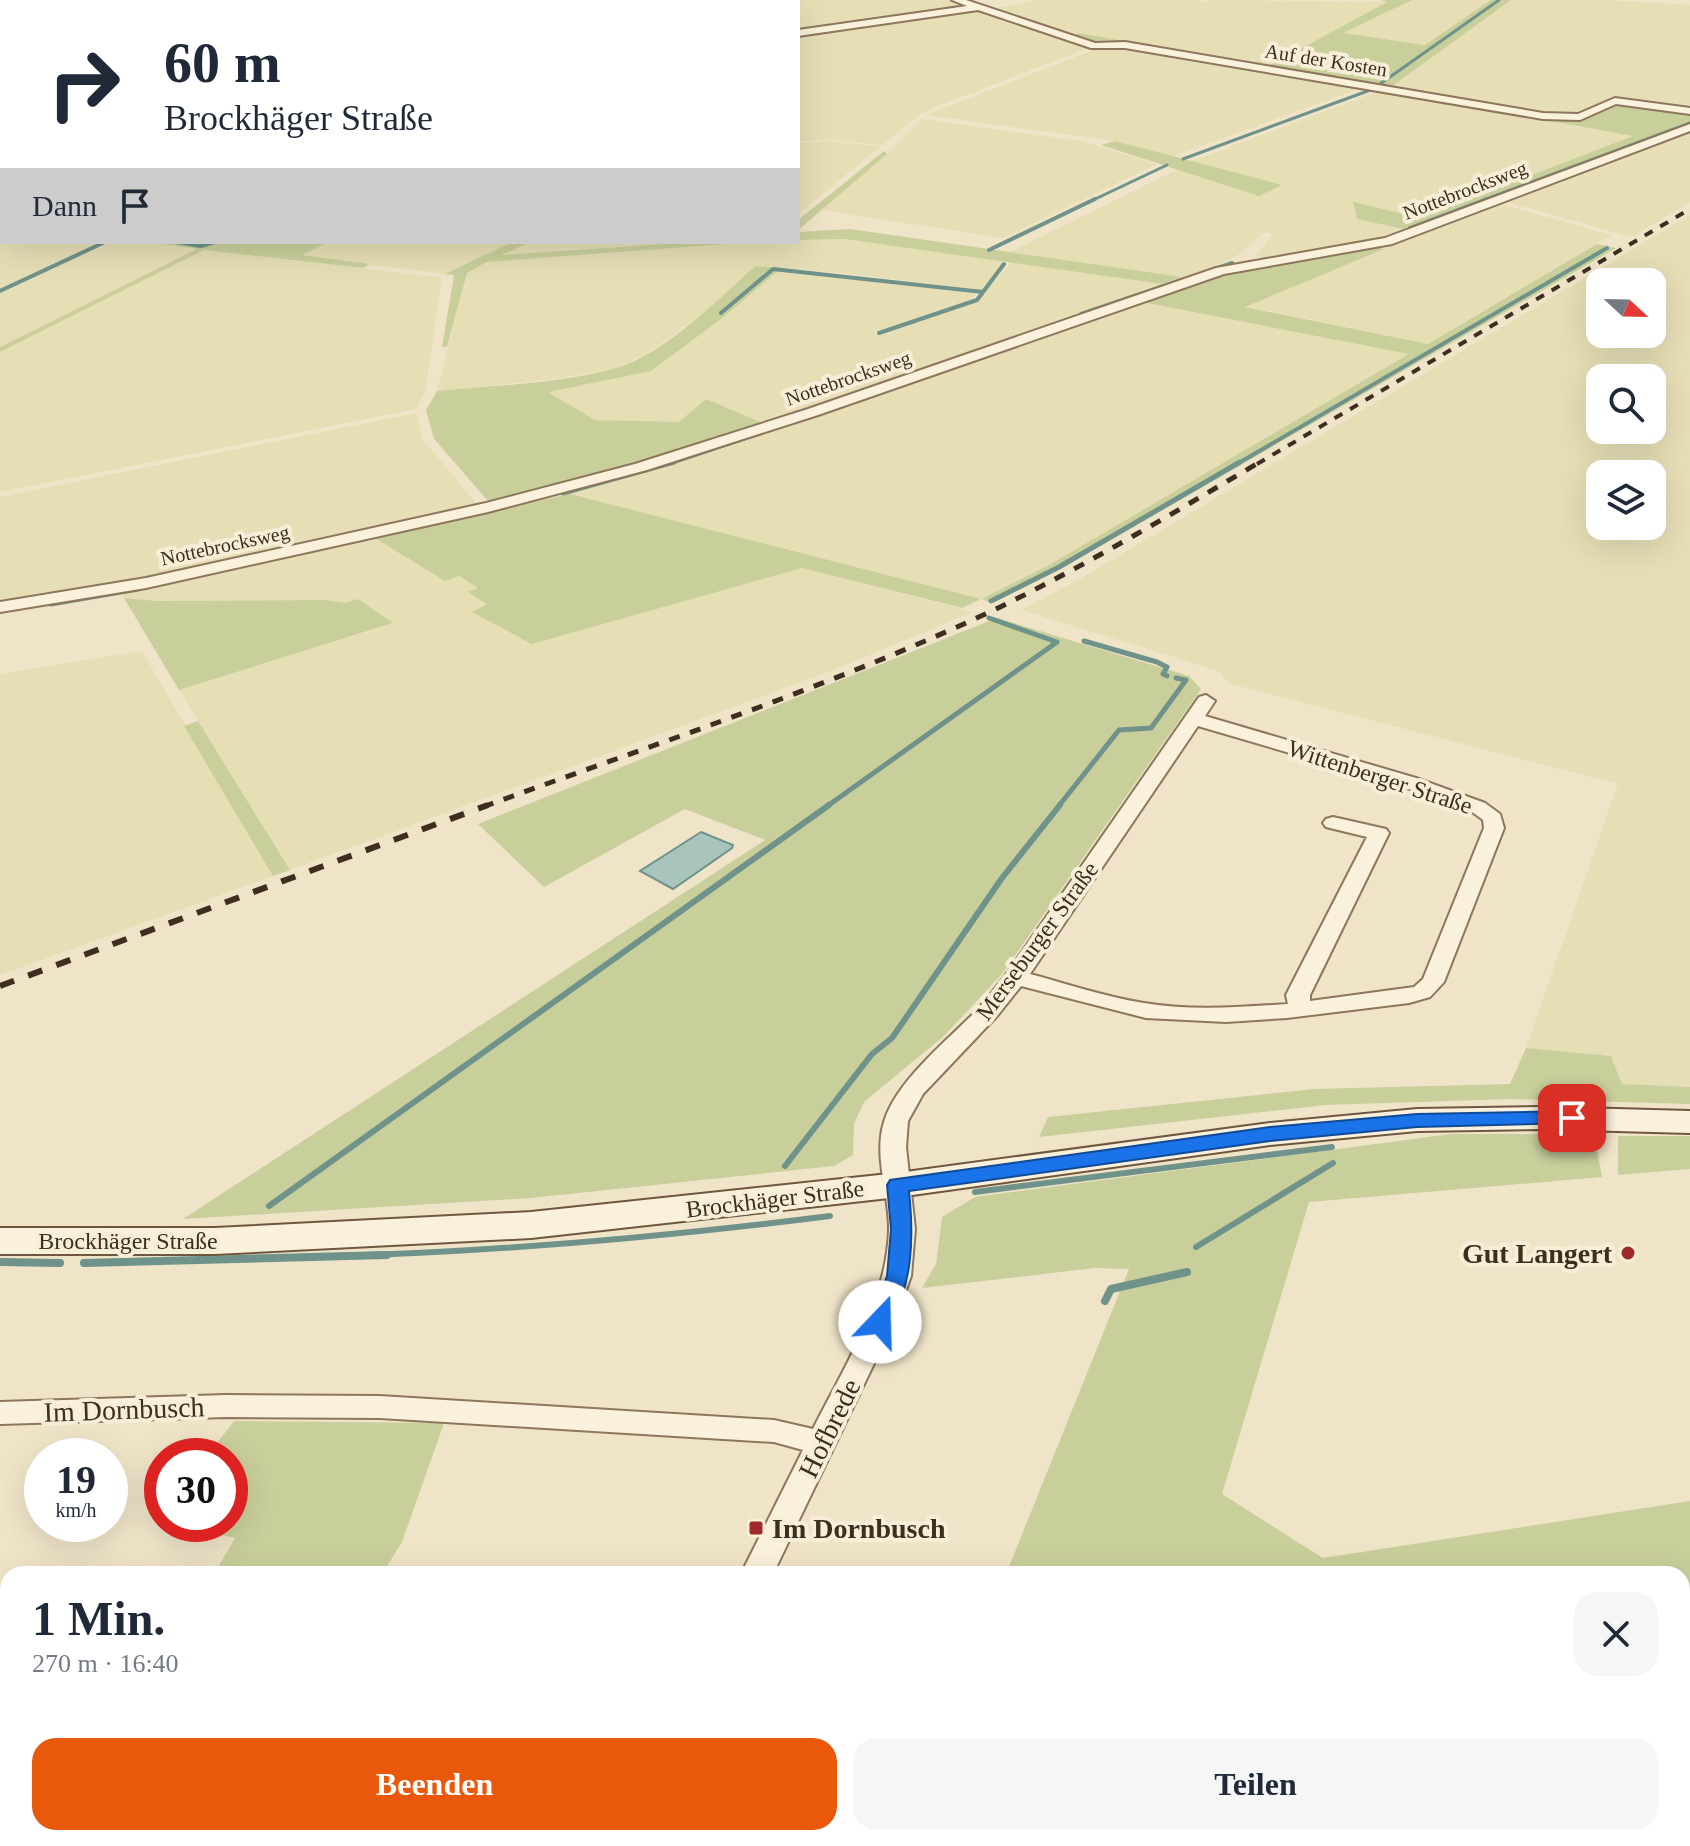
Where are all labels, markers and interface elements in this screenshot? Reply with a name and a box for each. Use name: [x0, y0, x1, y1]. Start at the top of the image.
icon: right: [32, 32, 136, 136]
text: 60 m: [164, 32, 281, 94]
street label: Auf der Kosten: [1263, 39, 1389, 81]
text: Brockhäger Straße: [164, 98, 433, 138]
street label: Nottebrocksweg: [1400, 156, 1530, 225]
icon: arrive: [113, 184, 157, 228]
text: Dann: [32, 189, 97, 222]
north arrow: [1586, 268, 1666, 348]
map controls: [1586, 268, 1666, 540]
street label: Nottebrocksweg: [782, 346, 914, 411]
button: search: [1586, 364, 1666, 444]
button: layers: [1586, 460, 1666, 540]
street label: Nottebrocksweg: [159, 521, 292, 570]
street label: Wittenberger Straße: [1284, 735, 1476, 819]
street label: Merseburger Straße: [971, 857, 1103, 1025]
pin: [1538, 1084, 1606, 1152]
icon: arrive: [1550, 1096, 1594, 1140]
street label: Brockhäger Straße: [684, 1175, 866, 1223]
street label: Brockhäger Straße: [38, 1228, 218, 1254]
place label: Gut Langert: [1462, 1238, 1613, 1269]
marker: Gut Langert: [1619, 1244, 1637, 1262]
position arrow: [838, 1280, 922, 1364]
street label: Hofbrede: [792, 1374, 867, 1483]
street label: Im Dornbusch: [43, 1391, 205, 1428]
speed limit sign: 30: [144, 1438, 248, 1542]
text: 19: [56, 1457, 96, 1502]
text: km/h: [55, 1499, 97, 1521]
place label: Im Dornbusch: [772, 1513, 946, 1544]
marker: Im Dornbusch: [747, 1519, 765, 1537]
text: 1 Min.: [32, 1592, 165, 1645]
button: close: [1574, 1592, 1658, 1676]
text: 270 m · 16:40: [32, 1649, 179, 1678]
button: Beenden: [32, 1738, 837, 1830]
button: Teilen: [853, 1738, 1658, 1830]

